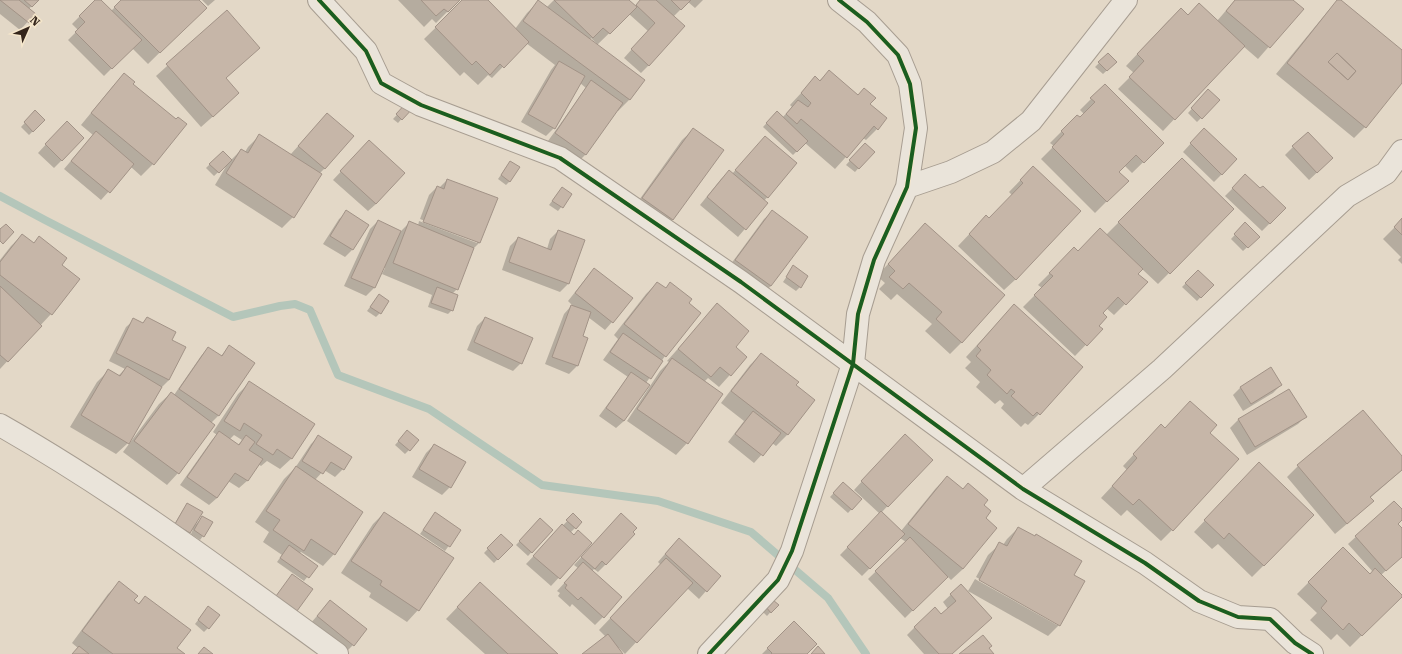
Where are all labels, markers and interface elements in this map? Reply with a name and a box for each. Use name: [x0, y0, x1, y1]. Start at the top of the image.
north arrow: [8, 8, 48, 48]
text: N: [27, 14, 43, 29]

